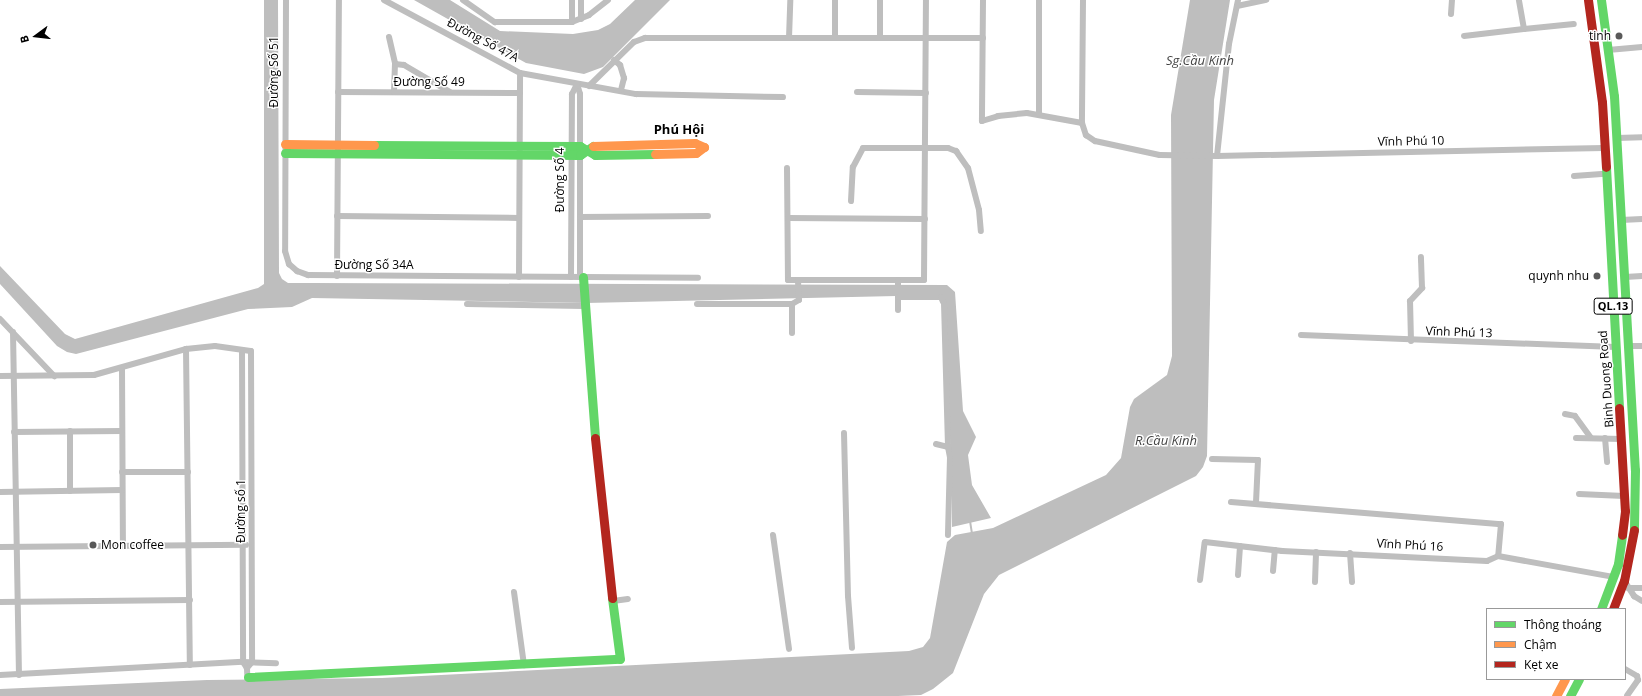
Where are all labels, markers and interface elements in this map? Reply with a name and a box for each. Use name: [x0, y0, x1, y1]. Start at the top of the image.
street label: Đường Số 47A: [445, 15, 521, 65]
north arrow: [16, 16, 56, 56]
place label: tinh: [1589, 29, 1611, 43]
marker: tinh: [1614, 31, 1624, 41]
text: B: [16, 34, 32, 45]
street label: Đường Số 51: [267, 36, 281, 108]
water label: Sg.Cầu Kinh: [1166, 52, 1234, 68]
street label: Đường Số 49: [393, 75, 465, 89]
district label: Phú Hội: [654, 121, 704, 137]
street label: Vĩnh Phú 10: [1377, 133, 1445, 149]
street label: Đường Số 4: [553, 148, 567, 212]
street label: Đường Số 34A: [334, 258, 414, 272]
place label: quynh nhu: [1528, 269, 1589, 283]
marker: quynh nhu: [1592, 271, 1602, 281]
road number: QL.13: [1593, 297, 1633, 315]
street label: Vĩnh Phú 13: [1425, 324, 1493, 340]
street label: Binh Duong Road: [1595, 330, 1617, 428]
water label: R.Cầu Kinh: [1135, 432, 1197, 448]
street label: Đường số 1: [234, 479, 248, 543]
street label: Vĩnh Phú 16: [1376, 536, 1444, 554]
place label: Mon coffee: [101, 538, 164, 552]
marker: Mon coffee: [88, 540, 98, 550]
legend: [1486, 608, 1626, 680]
text: Thông thoáng: [1524, 616, 1602, 633]
text: Chậm: [1524, 636, 1557, 653]
text: Kẹt xe: [1524, 656, 1559, 673]

